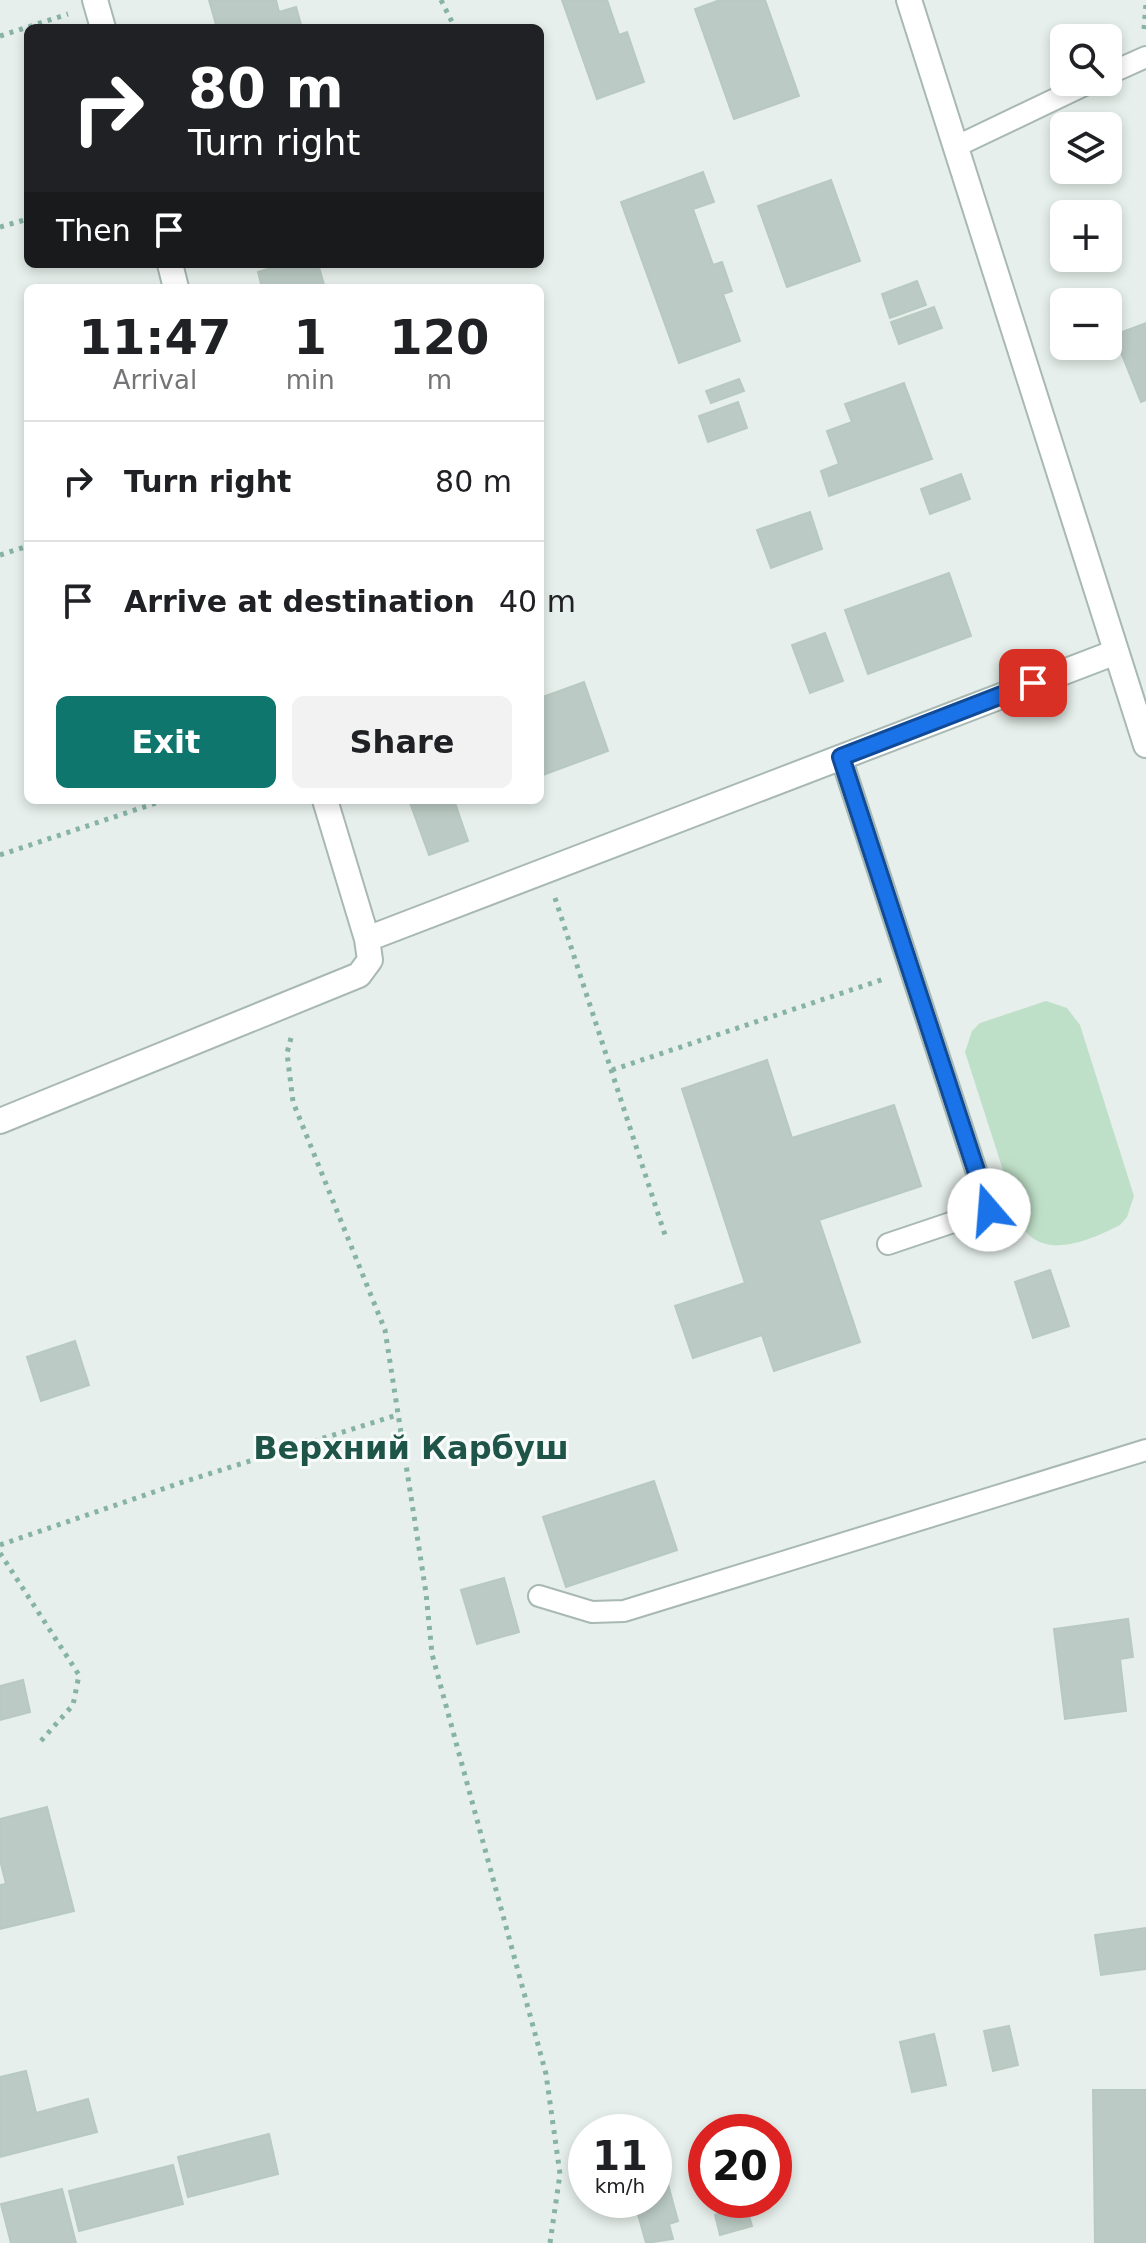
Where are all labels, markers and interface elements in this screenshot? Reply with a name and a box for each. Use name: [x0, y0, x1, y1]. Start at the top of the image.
map controls: [1050, 24, 1122, 360]
button: search: [1050, 24, 1122, 96]
text: 80 m: [188, 55, 344, 120]
icon: right: [56, 56, 160, 160]
button: layers: [1050, 112, 1122, 184]
text: Turn right: [188, 122, 360, 163]
button: +: [1050, 200, 1122, 272]
icon: arrive: [147, 208, 191, 252]
text: Then: [56, 213, 131, 248]
button: −: [1050, 288, 1122, 360]
text: 11:47: [78, 309, 231, 365]
text: 1: [294, 309, 327, 365]
text: 120: [389, 309, 489, 365]
text: Arrival: [113, 365, 197, 395]
text: min: [286, 365, 335, 395]
text: m: [427, 365, 452, 395]
icon: right: [56, 459, 100, 503]
text: Turn right: [124, 464, 291, 499]
text: 80 m: [435, 464, 512, 499]
icon: arrive: [56, 579, 100, 623]
text: Arrive at destination: [124, 584, 475, 619]
text: 40 m: [499, 584, 576, 619]
pin: [999, 649, 1067, 717]
icon: arrive: [1011, 661, 1055, 705]
button: Exit: [56, 696, 276, 788]
button: Share: [292, 696, 512, 788]
position arrow: [947, 1168, 1031, 1252]
district label: Верхний Карбуш: [253, 1429, 569, 1467]
speed limit sign: 20: [688, 2114, 792, 2218]
text: 11: [592, 2133, 648, 2179]
text: km/h: [595, 2174, 645, 2198]

